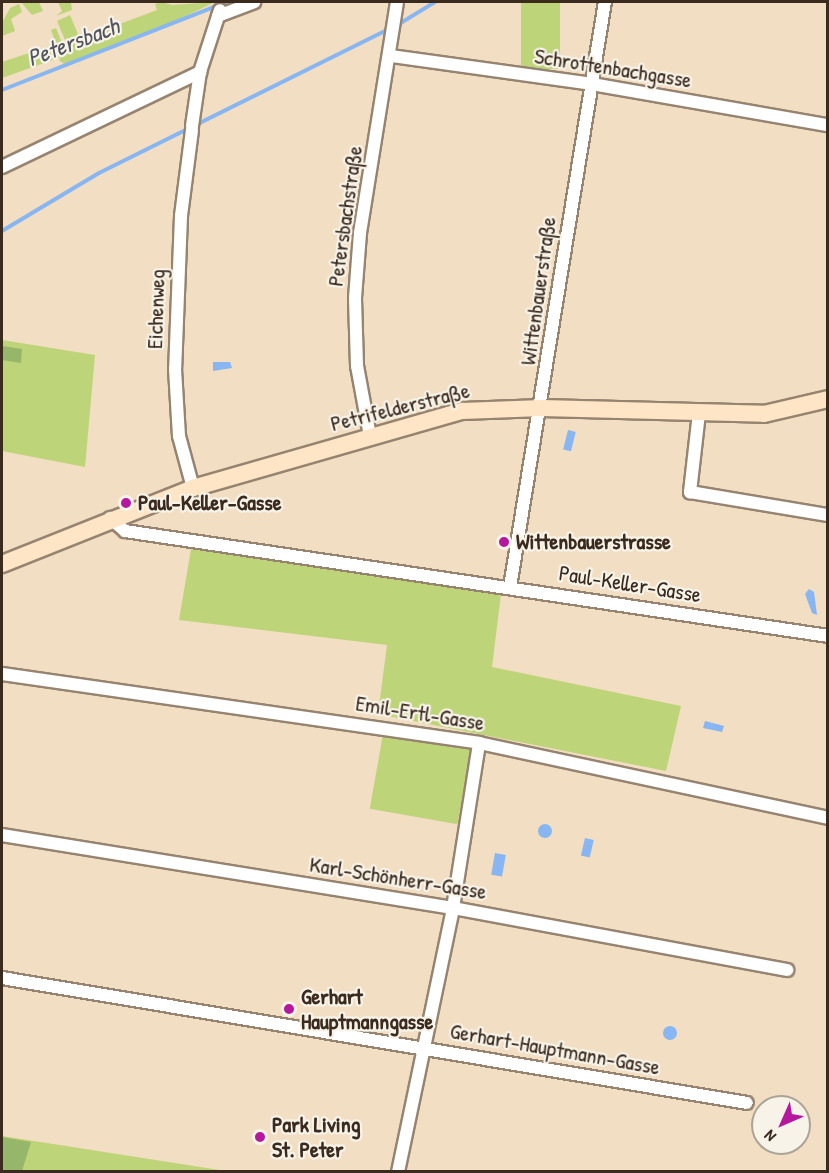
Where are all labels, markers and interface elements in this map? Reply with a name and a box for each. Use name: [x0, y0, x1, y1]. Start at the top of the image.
water label: Petersbach: [23, 11, 123, 73]
street label: Schrottenbachgasse: [533, 43, 693, 93]
street label: Petersbachstraße: [322, 144, 368, 288]
street label: Wittenbauerstraße: [515, 215, 561, 367]
street label: Eichenweg: [141, 269, 171, 349]
street label: Petrifelderstraße: [328, 377, 472, 437]
place label: Paul-Keller-Gasse: [138, 490, 281, 516]
marker: Paul-Keller-Gasse: [119, 496, 133, 510]
place label: Wittenbauerstrasse: [516, 529, 671, 555]
marker: Wittenbauerstrasse: [497, 535, 511, 549]
street label: Paul-Keller-Gasse: [557, 560, 703, 608]
street label: Emil-Ertl-Gasse: [354, 690, 486, 736]
street label: Karl-Schönherr-Gasse: [308, 851, 488, 905]
place label: Gerhart Hauptmanngasse: [301, 983, 433, 1034]
marker: Gerhart Hauptmanngasse: [282, 1002, 296, 1016]
street label: Gerhart-Hauptmann-Gasse: [448, 1018, 662, 1080]
north arrow: [751, 1095, 811, 1155]
place label: Park Living St. Peter: [272, 1111, 360, 1162]
text: N: [759, 1126, 780, 1147]
marker: Park Living St. Peter: [253, 1130, 267, 1144]

